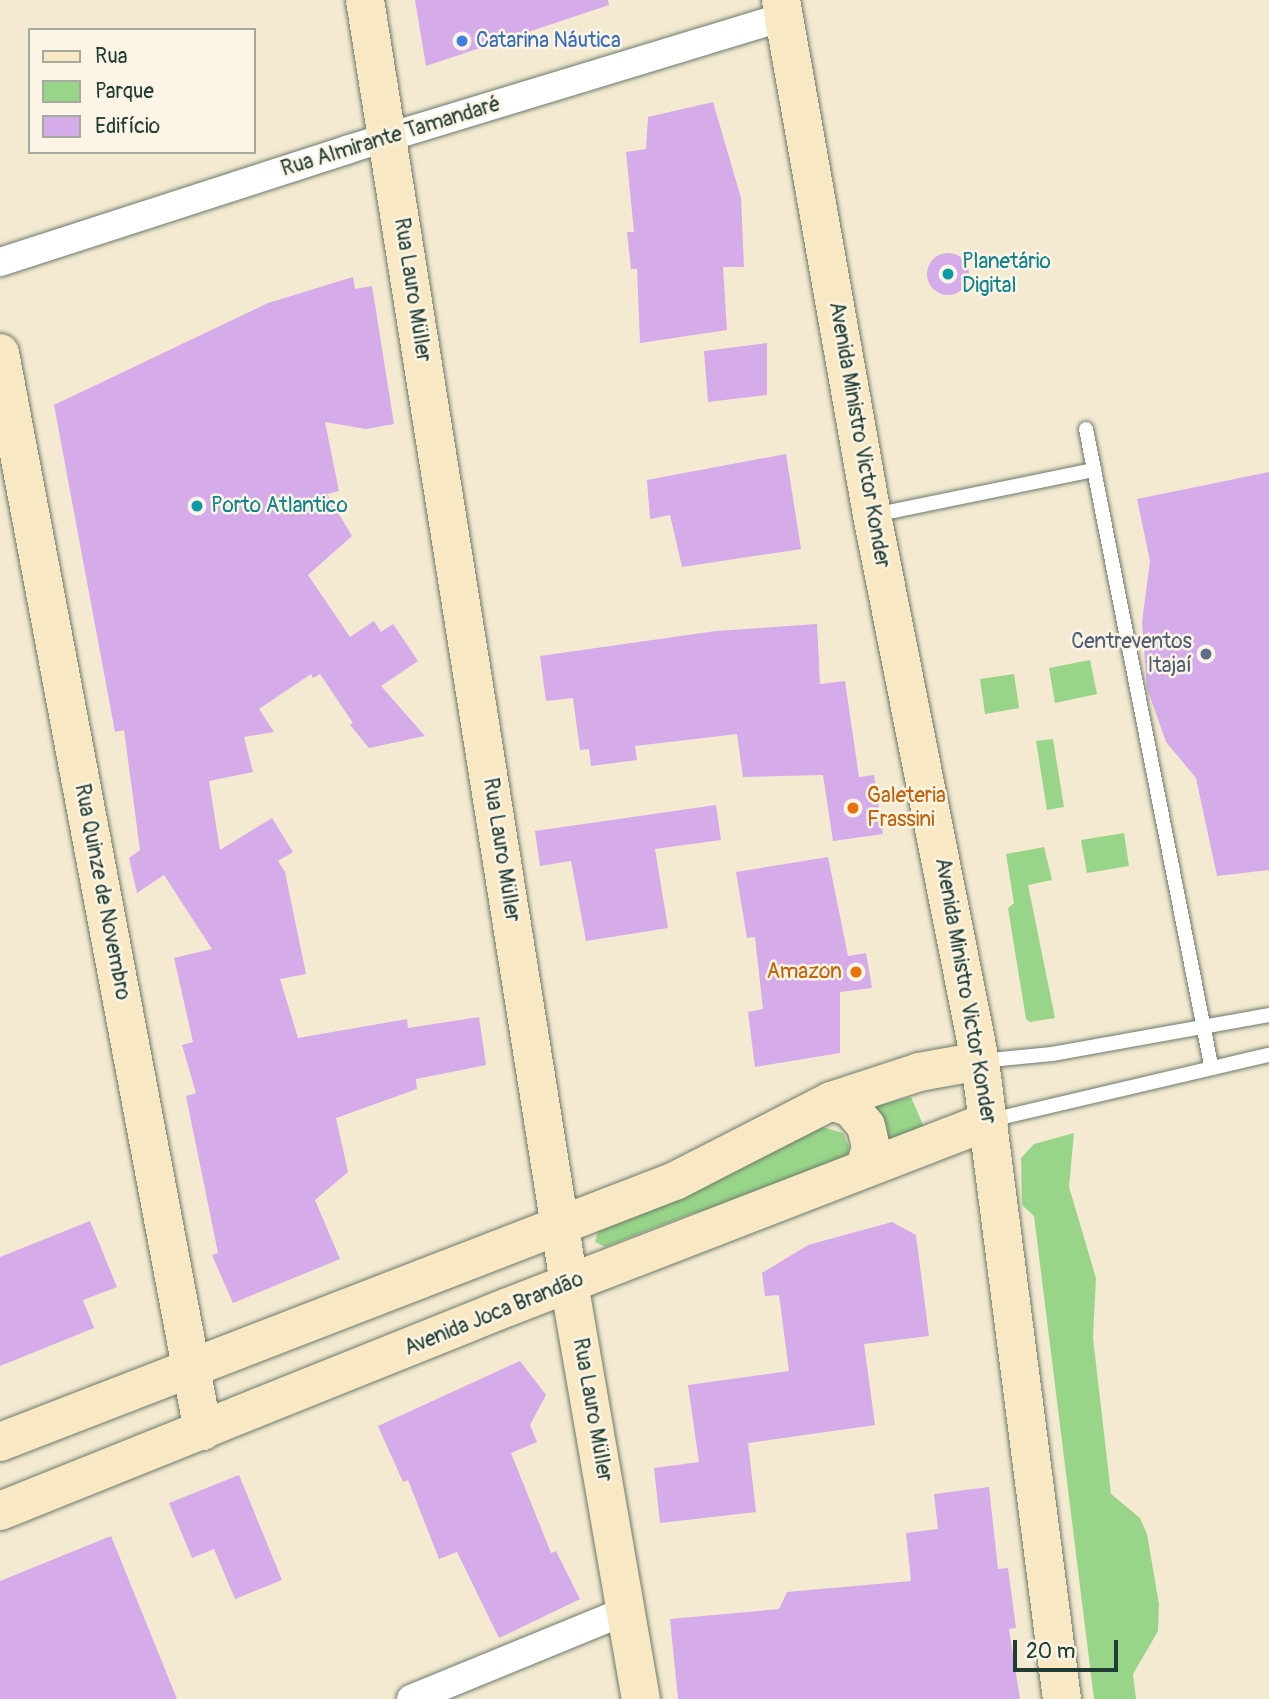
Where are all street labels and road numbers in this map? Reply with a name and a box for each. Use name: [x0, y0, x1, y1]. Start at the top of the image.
street label: Rua Almirante Tamandaré: [278, 92, 504, 182]
street label: Rua Lauro Müller: [388, 216, 436, 364]
street label: Avenida Ministro Victor Konder: [823, 300, 895, 570]
street label: Rua Lauro Müller: [477, 776, 525, 924]
street label: Rua Quinze de Novembro: [69, 782, 135, 1002]
street label: Avenida Ministro Victor Konder: [929, 856, 1001, 1126]
street label: Avenida Joca Brandão: [401, 1267, 587, 1361]
street label: Rua Lauro Müller: [567, 1336, 617, 1484]

